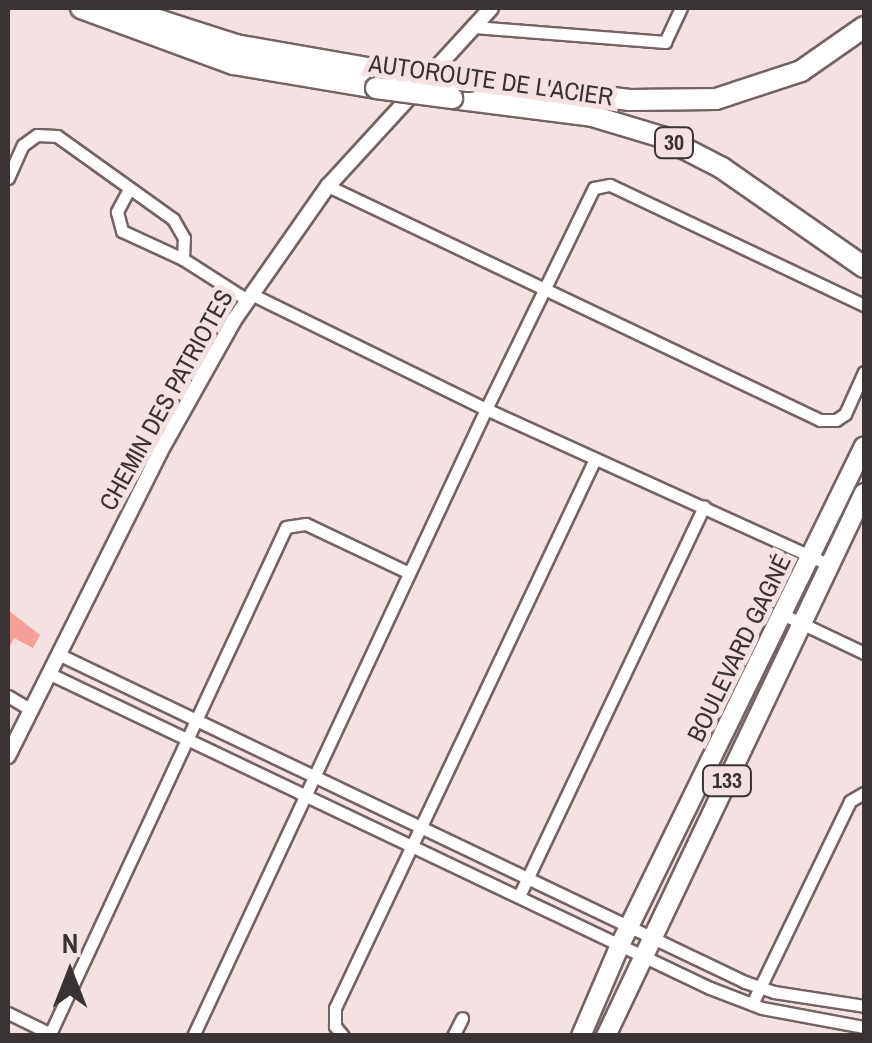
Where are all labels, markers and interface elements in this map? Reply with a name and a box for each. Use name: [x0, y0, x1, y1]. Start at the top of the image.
street label: AUTOROUTE DE L'ACIER: [367, 48, 615, 112]
road number: 30: [652, 126, 696, 160]
street label: CHEMIN DES PATRIOTES: [93, 284, 239, 516]
street label: BOULEVARD GAGNÉ: [681, 549, 797, 747]
road number: 133: [700, 764, 754, 798]
north arrow: [20, 923, 120, 1023]
text: N: [62, 924, 78, 962]

